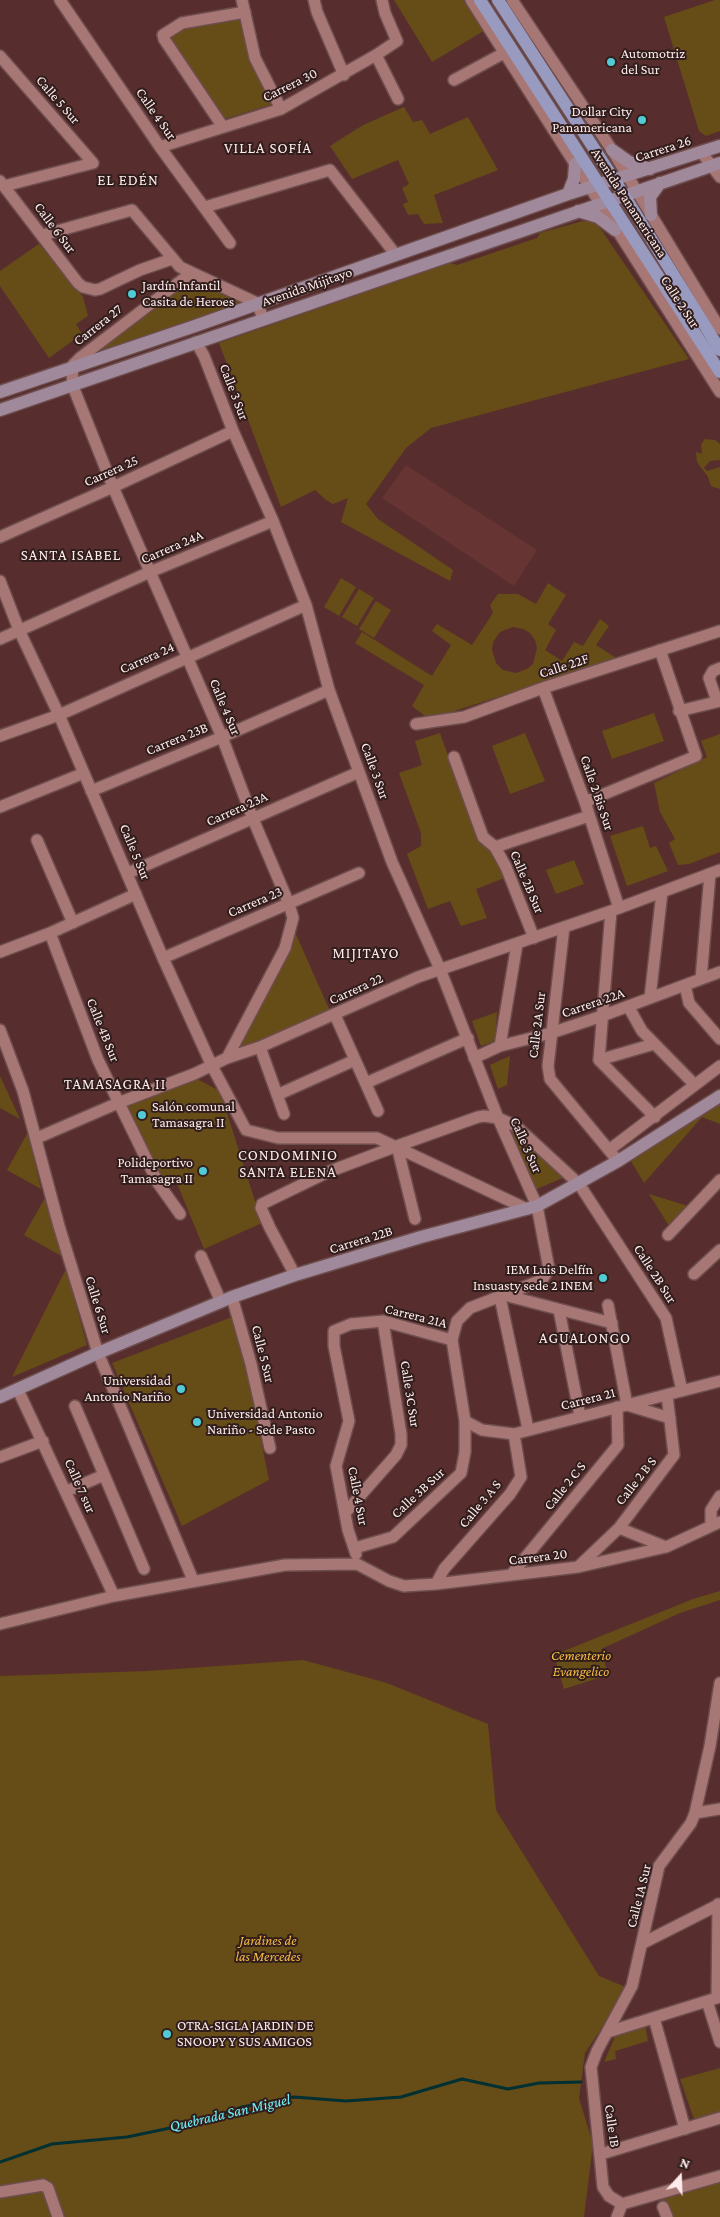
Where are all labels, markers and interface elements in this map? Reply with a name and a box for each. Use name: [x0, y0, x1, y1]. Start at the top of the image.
place label: Automotriz del Sur: [621, 46, 685, 78]
marker: Automotriz del Sur: [605, 56, 617, 68]
street label: Carrera 30: [260, 65, 320, 105]
street label: Calle 5 Sur: [32, 72, 84, 128]
street label: Calle 4 Sur: [132, 85, 180, 143]
place label: Dollar City Panamericana: [552, 104, 632, 136]
marker: Dollar City Panamericana: [636, 114, 648, 126]
street label: Carrera 26: [633, 132, 693, 166]
district label: VILLA SOFÍA: [223, 139, 313, 157]
street label: Avenida Panamericana: [587, 145, 671, 261]
district label: EL EDÉN: [96, 171, 160, 189]
street label: Calle 6 Sur: [30, 199, 80, 257]
street label: Avenida Mijitayo: [260, 264, 354, 310]
street label: Calle 2 Sur: [657, 273, 703, 331]
place label: Jardín Infantil Casita de Heroes: [142, 278, 234, 310]
marker: Jardín Infantil Casita de Heroes: [126, 288, 138, 300]
street label: Carrera 27: [70, 301, 126, 349]
street label: Calle 3 Sur: [216, 361, 252, 423]
street label: Carrera 25: [81, 452, 141, 490]
street label: Carrera 24A: [138, 526, 206, 568]
district label: SANTA ISABEL: [19, 546, 123, 564]
street label: Carrera 24: [117, 639, 177, 677]
street label: Calle 22F: [537, 650, 591, 682]
street label: Calle 4 Sur: [206, 676, 244, 738]
street label: Carrera 23B: [144, 719, 210, 759]
street label: Calle 3 Sur: [357, 740, 393, 802]
street label: Calle 2 Bis Sur: [576, 753, 618, 833]
street label: Carrera 23A: [204, 788, 270, 830]
street label: Calle 5 Sur: [116, 822, 154, 882]
street label: Calle 2B Sur: [506, 848, 548, 916]
street label: Carrera 23: [225, 883, 285, 921]
district label: MIJITAYO: [331, 944, 401, 962]
street label: Carrera 22: [326, 970, 386, 1008]
street label: Carrera 22A: [559, 984, 627, 1022]
street label: Calle 2A Sur: [525, 991, 549, 1059]
street label: Calle 4B Sur: [83, 996, 123, 1064]
district label: TAMASAGRA II: [62, 1075, 168, 1093]
place label: Salón comunal Tamasagra II: [152, 1099, 235, 1132]
marker: Salón comunal Tamasagra II: [136, 1109, 148, 1121]
street label: Calle 3 Sur: [506, 1115, 546, 1175]
district label: CONDOMINIO SANTA ELENA: [237, 1146, 339, 1181]
place label: Polideportivo Tamasagra II: [118, 1155, 193, 1188]
marker: Polideportivo Tamasagra II: [197, 1165, 209, 1177]
street label: Carrera 22B: [327, 1222, 395, 1258]
street label: Calle 2B Sur: [630, 1241, 680, 1307]
place label: IEM Luis Delfín Insuasty sede 2 INEM: [473, 1262, 593, 1294]
marker: IEM Luis Delfín Insuasty sede 2 INEM: [597, 1272, 609, 1284]
street label: Calle 6 Sur: [81, 1274, 115, 1336]
street label: Carrera 21A: [383, 1300, 449, 1332]
street label: Calle 5 Sur: [248, 1323, 278, 1385]
district label: AGUALONGO: [538, 1329, 632, 1347]
street label: Calle 3C Sur: [396, 1359, 424, 1429]
place label: Universidad Antonio Nariño: [85, 1373, 171, 1405]
marker: Universidad Antonio Nariño: [175, 1383, 187, 1395]
street label: Carrera 21: [559, 1384, 617, 1414]
place label: Universidad Antonio Nariño - Sede Pasto: [207, 1406, 323, 1438]
marker: Universidad Antonio Nariño - Sede Pasto: [191, 1416, 203, 1428]
street label: Calle 2 B S: [612, 1453, 660, 1509]
street label: Calle 7 sur: [61, 1456, 99, 1516]
street label: Calle 2 C S: [540, 1458, 590, 1514]
street label: Calle 3B Sur: [388, 1464, 448, 1522]
street label: Calle 4 Sur: [344, 1465, 372, 1527]
street label: Calle 3 A S: [455, 1477, 505, 1531]
street label: Carrera 20: [508, 1545, 568, 1569]
park label: Cementerio Evangelico: [551, 1648, 611, 1680]
street label: Calle 1A Sur: [623, 1862, 655, 1930]
park label: Jardines de las Mercedes: [236, 1933, 300, 1965]
place label: OTRA-SIGLA JARDIN DE SNOOPY Y SUS AMIGOS: [177, 2018, 314, 2050]
marker: OTRA-SIGLA JARDIN DE SNOOPY Y SUS AMIGOS: [161, 2028, 173, 2040]
water label: Quebrada San Miguel: [168, 2090, 292, 2136]
street label: Calle 1B: [601, 2103, 623, 2149]
north arrow: [655, 2152, 705, 2202]
text: N: [678, 2154, 692, 2172]

